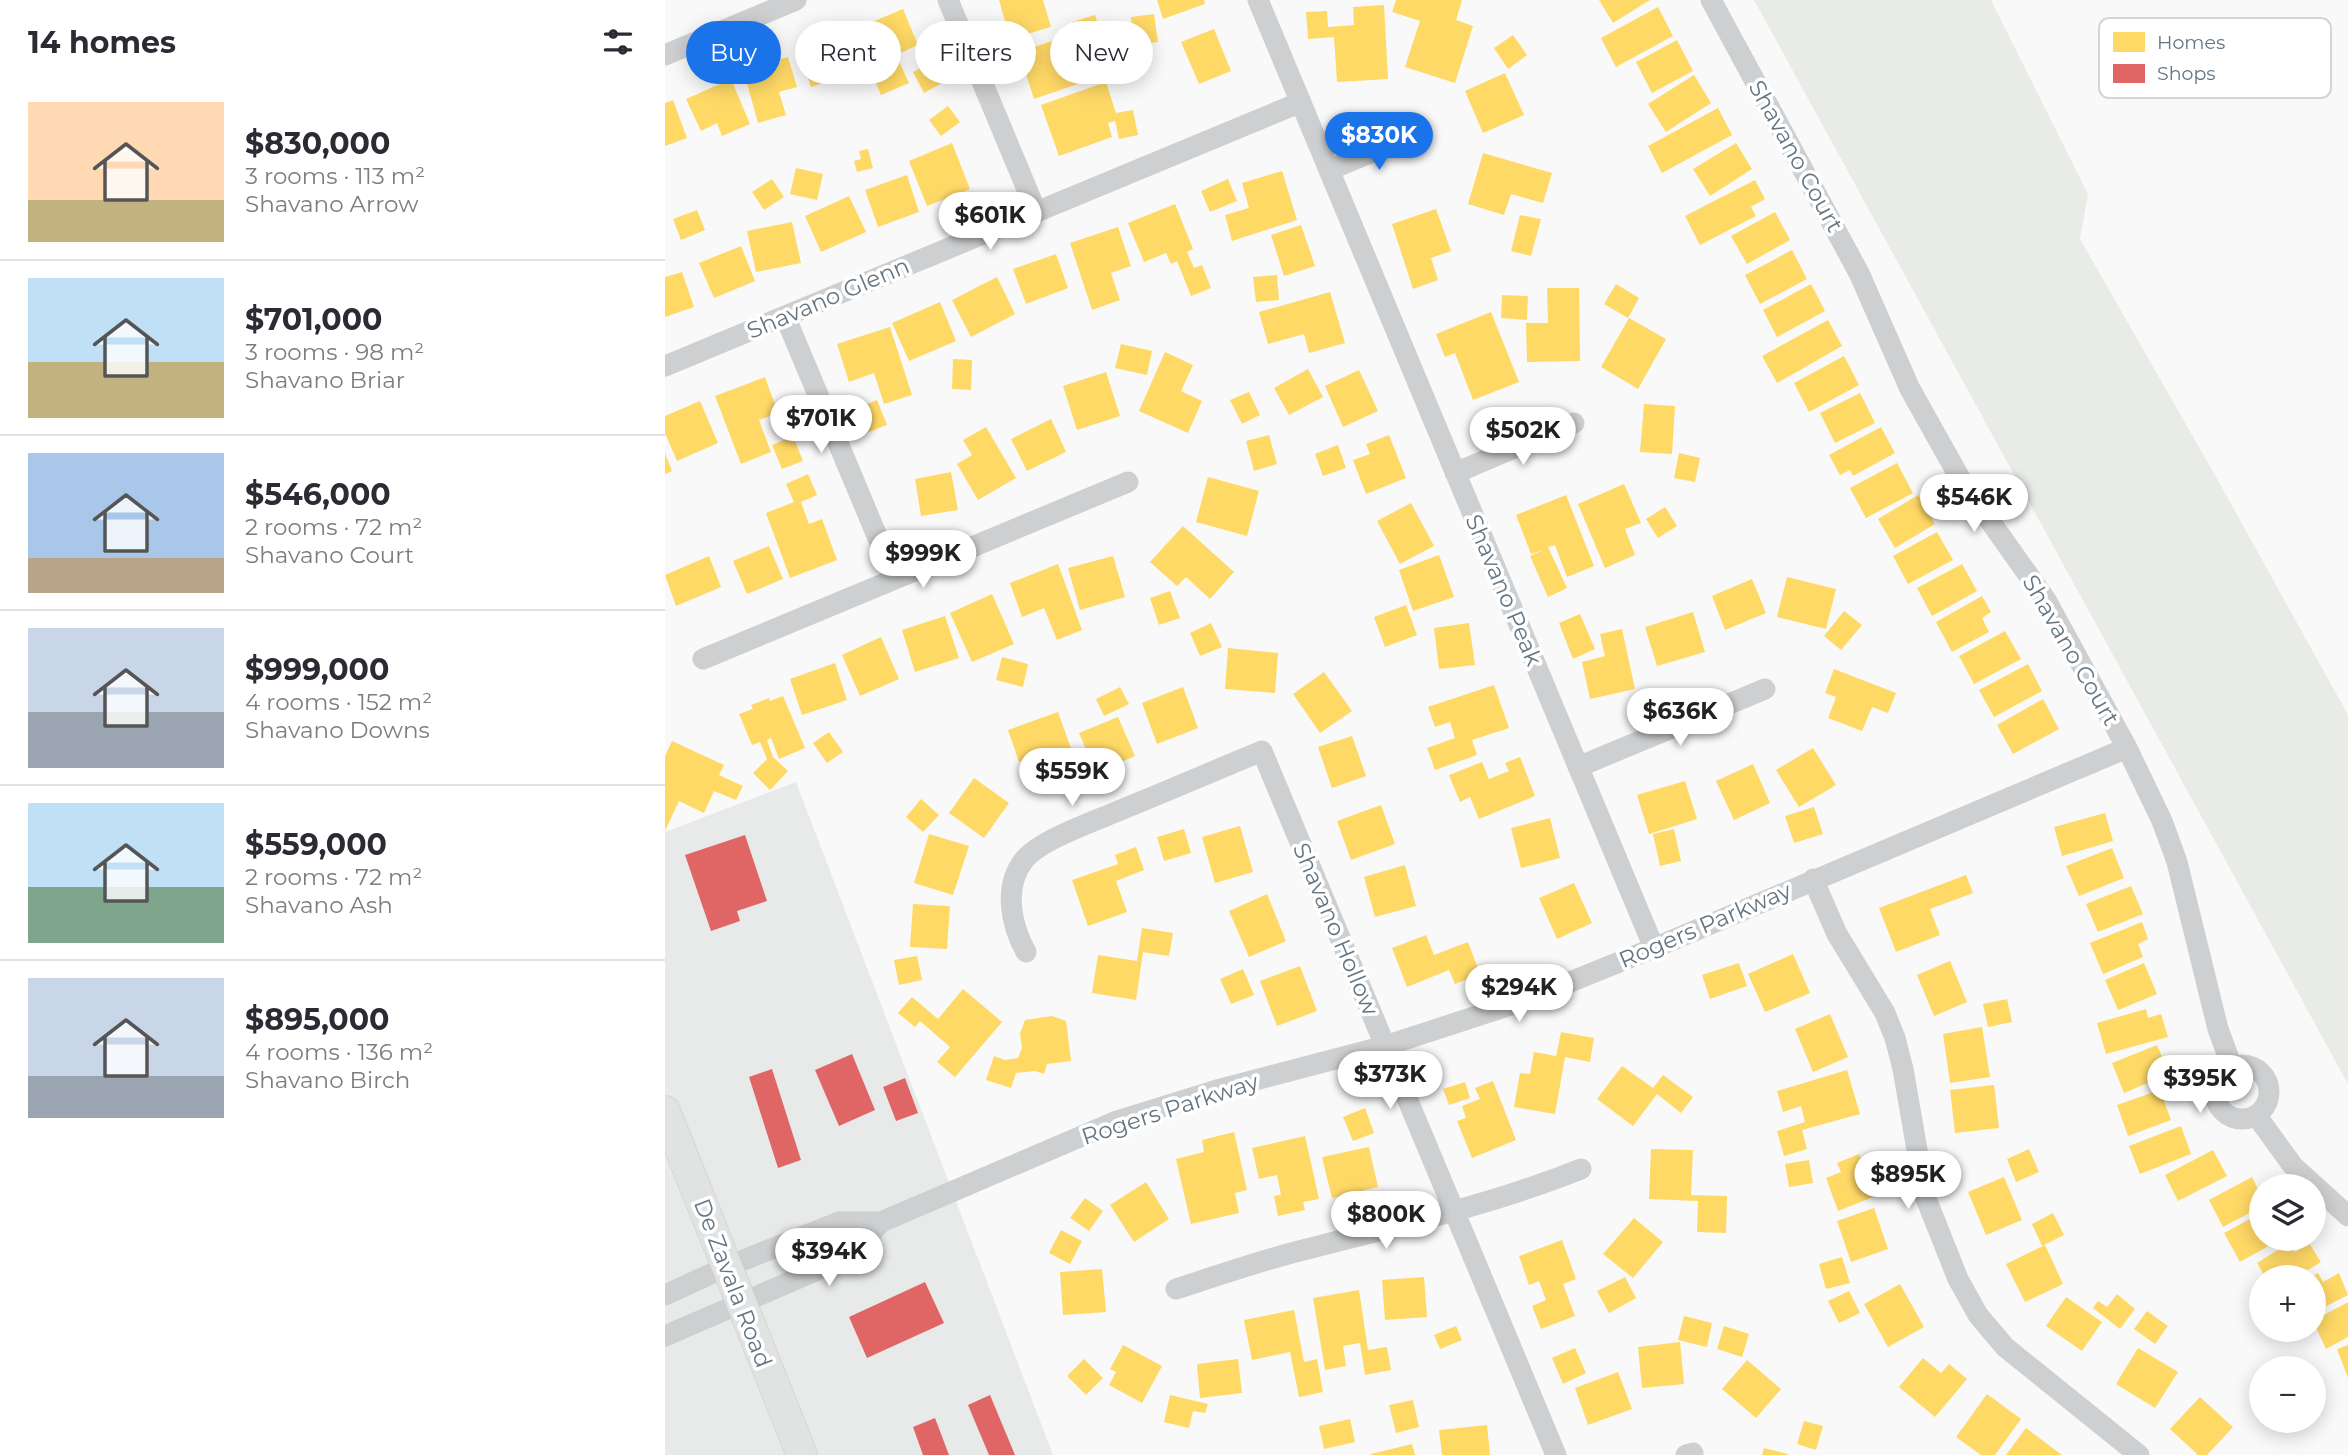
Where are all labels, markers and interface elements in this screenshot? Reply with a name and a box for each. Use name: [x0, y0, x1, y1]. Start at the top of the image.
legend: [2099, 18, 2331, 98]
chip: Buy: [686, 21, 781, 84]
chip: Rent: [795, 21, 901, 84]
chip: Filters: [915, 21, 1036, 84]
chip: New: [1050, 21, 1153, 84]
icon: filters: [599, 23, 637, 61]
text: 14 homes: [28, 24, 176, 61]
text: Homes: [2157, 31, 2225, 54]
text: Shops: [2157, 62, 2216, 85]
street label: Shavano Court: [1743, 75, 1849, 237]
pin: $830K: [1330, 113, 1428, 172]
text: $830K: [1341, 121, 1417, 149]
text: $830,000: [245, 125, 390, 162]
icon: home: [84, 130, 168, 214]
text: 3 rooms · 113 m²: [245, 162, 425, 190]
text: Shavano Arrow: [245, 190, 418, 218]
pin: $601K: [941, 192, 1039, 252]
text: $601K: [955, 201, 1025, 229]
street label: Shavano Glenn: [743, 251, 913, 345]
text: $701,000: [245, 301, 382, 338]
icon: home: [84, 306, 168, 390]
text: 3 rooms · 98 m²: [245, 338, 424, 366]
text: Shavano Briar: [245, 366, 405, 394]
pin: $701K: [772, 396, 870, 455]
text: $701K: [786, 404, 856, 432]
pin: $502K: [1474, 407, 1572, 467]
text: $502K: [1486, 416, 1560, 444]
pin: $546K: [1925, 475, 2023, 534]
text: $546,000: [245, 476, 391, 513]
icon: home: [84, 481, 168, 565]
text: $546K: [1936, 483, 2012, 511]
street label: Shavano Peak: [1460, 510, 1549, 670]
text: 2 rooms · 72 m²: [245, 513, 422, 541]
pin: $999K: [874, 530, 972, 590]
text: $999K: [885, 539, 961, 567]
text: Shavano Court: [245, 541, 414, 569]
street label: Shavano Court: [2017, 570, 2125, 730]
text: $999,000: [245, 651, 389, 688]
icon: home: [84, 656, 168, 740]
text: 4 rooms · 152 m²: [245, 688, 432, 716]
pin: $636K: [1631, 688, 1729, 748]
text: $636K: [1643, 697, 1717, 725]
text: Shavano Downs: [245, 716, 430, 744]
pin: $559K: [1023, 748, 1121, 808]
text: $559K: [1035, 757, 1109, 785]
text: $559,000: [245, 826, 387, 863]
icon: home: [84, 831, 168, 915]
street label: Shavano Hollow: [1287, 839, 1385, 1020]
text: 2 rooms · 72 m²: [245, 863, 422, 891]
street label: Rogers Parkway: [1615, 876, 1796, 974]
text: Shavano Ash: [245, 891, 393, 919]
pin: $294K: [1470, 964, 1568, 1024]
text: $294K: [1481, 973, 1557, 1001]
text: $895,000: [245, 1001, 389, 1038]
icon: home: [84, 1006, 168, 1090]
text: 4 rooms · 136 m²: [245, 1038, 433, 1066]
pin: $373K: [1341, 1052, 1439, 1111]
pin: $395K: [2151, 1056, 2249, 1115]
text: $373K: [1354, 1060, 1426, 1088]
text: $395K: [2163, 1064, 2237, 1092]
text: Shavano Birch: [245, 1066, 410, 1094]
street label: Rogers Parkway: [1078, 1067, 1263, 1151]
pin: $895K: [1859, 1152, 1957, 1211]
text: $895K: [1870, 1160, 1946, 1188]
map controls: [2249, 1174, 2326, 1433]
button: layers: [2249, 1174, 2326, 1251]
pin: $800K: [1337, 1192, 1435, 1251]
street label: De Zavala Road: [688, 1195, 778, 1371]
text: $800K: [1347, 1200, 1425, 1228]
pin: $394K: [780, 1228, 878, 1288]
text: $394K: [791, 1237, 867, 1265]
button: +: [2249, 1265, 2326, 1342]
button: −: [2249, 1356, 2326, 1433]

